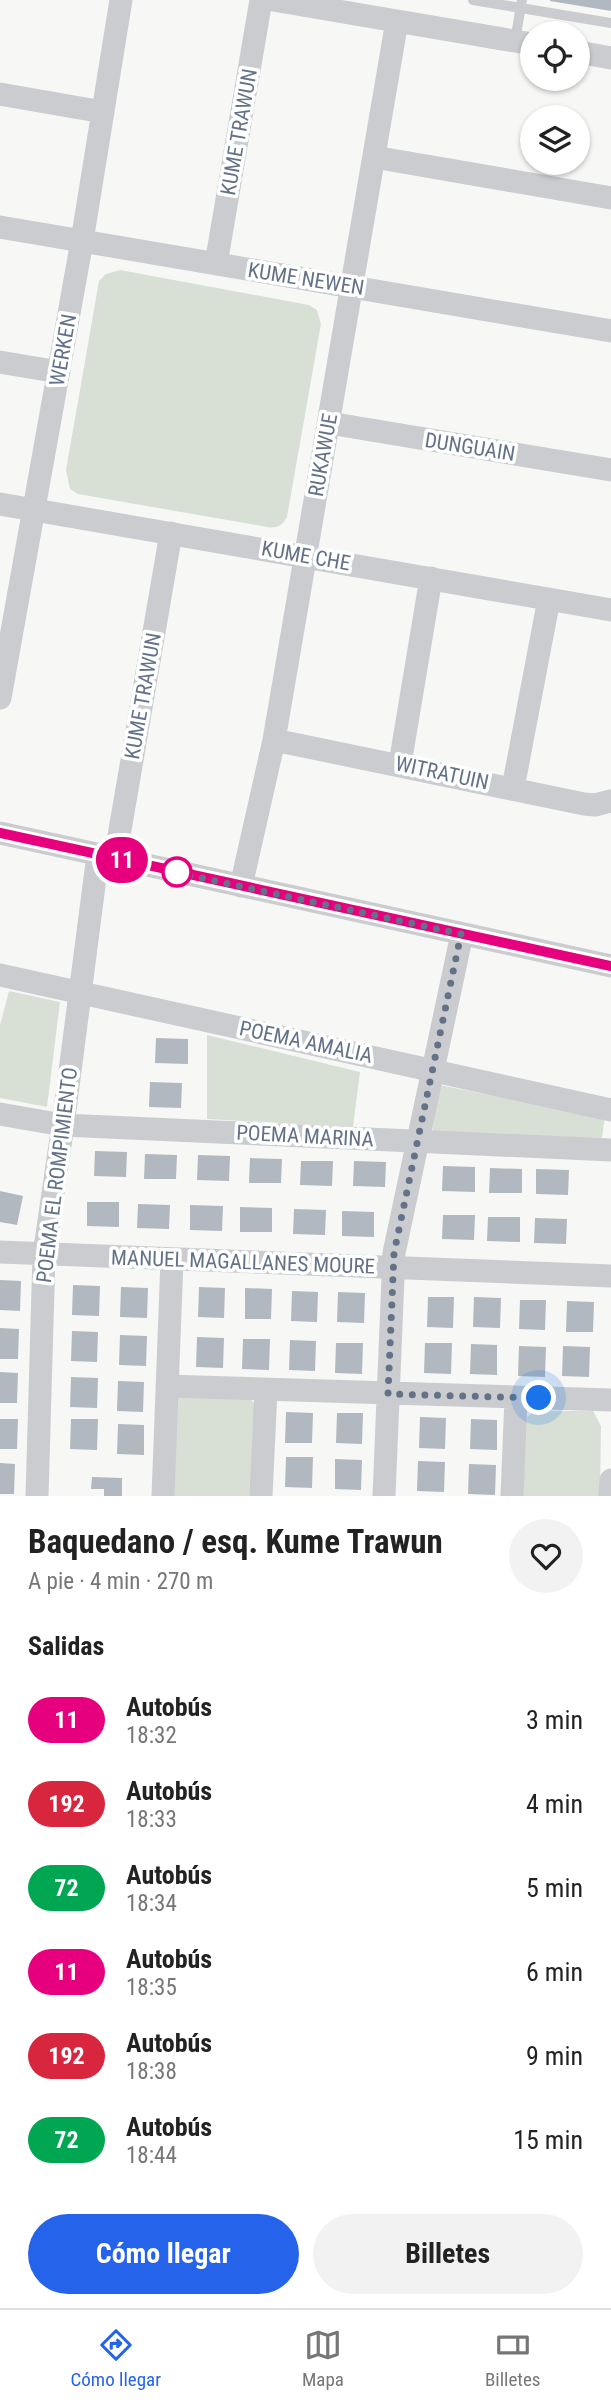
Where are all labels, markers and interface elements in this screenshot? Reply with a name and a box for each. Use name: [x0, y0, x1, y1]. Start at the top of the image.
map controls: [520, 21, 590, 175]
button: locate: [520, 21, 590, 91]
street label: KUME TRAWUN: [216, 67, 262, 197]
button: layers: [520, 105, 590, 175]
street label: KUME NEWEN: [246, 258, 366, 300]
street label: WERKEN: [45, 312, 81, 388]
street label: RUKAWUE: [304, 412, 342, 498]
street label: DUNGUAIN: [423, 428, 517, 466]
street label: KUME CHE: [260, 536, 352, 576]
street label: KUME TRAWUN: [120, 631, 166, 761]
street label: WITRATUIN: [393, 751, 491, 795]
line badge: 11: [90, 837, 154, 883]
text: 11: [110, 846, 134, 874]
unlabelled marker: [162, 857, 192, 887]
street label: POEMA AMALIA: [237, 1016, 375, 1068]
street label: POEMA EL ROMPIMIENTO: [32, 1066, 82, 1284]
street label: POEMA MARINA: [236, 1120, 374, 1152]
street label: MANUEL MAGALLANES MOURE: [111, 1245, 375, 1279]
your location: [521, 1380, 556, 1415]
button: heart: [509, 1519, 583, 1593]
text: Baquedano / esq. Kume Trawun: [28, 1522, 443, 1561]
text: A pie · 4 min · 270 m: [28, 1568, 213, 1595]
text: Salidas: [28, 1631, 104, 1661]
text: Autobús: [126, 1692, 212, 1722]
text: 3 min: [526, 1705, 583, 1735]
text: 11: [54, 1706, 79, 1734]
text: 18:32: [126, 1722, 177, 1749]
text: Autobús: [126, 1776, 212, 1806]
text: 4 min: [526, 1789, 583, 1819]
text: 192: [48, 1790, 85, 1818]
text: 18:33: [126, 1806, 177, 1833]
text: Autobús: [126, 1860, 212, 1890]
text: 5 min: [526, 1873, 583, 1903]
text: 72: [54, 1874, 79, 1902]
text: 18:34: [126, 1890, 177, 1917]
text: Autobús: [126, 1944, 212, 1974]
text: 6 min: [526, 1957, 583, 1987]
text: 11: [54, 1958, 79, 1986]
text: 18:35: [126, 1974, 177, 2001]
text: Autobús: [126, 2028, 212, 2058]
text: 9 min: [526, 2041, 583, 2071]
text: 192: [48, 2042, 85, 2070]
text: 18:38: [126, 2058, 177, 2085]
text: Autobús: [126, 2112, 212, 2142]
text: 15 min: [513, 2125, 583, 2155]
text: 72: [54, 2126, 79, 2154]
text: 18:44: [126, 2142, 177, 2169]
button: Cómo llegar: [28, 2214, 299, 2294]
button: Billetes: [313, 2214, 583, 2294]
tab: Cómo llegar: [71, 2326, 161, 2391]
tab: Mapa: [302, 2326, 344, 2391]
tab: Billetes: [485, 2326, 540, 2391]

